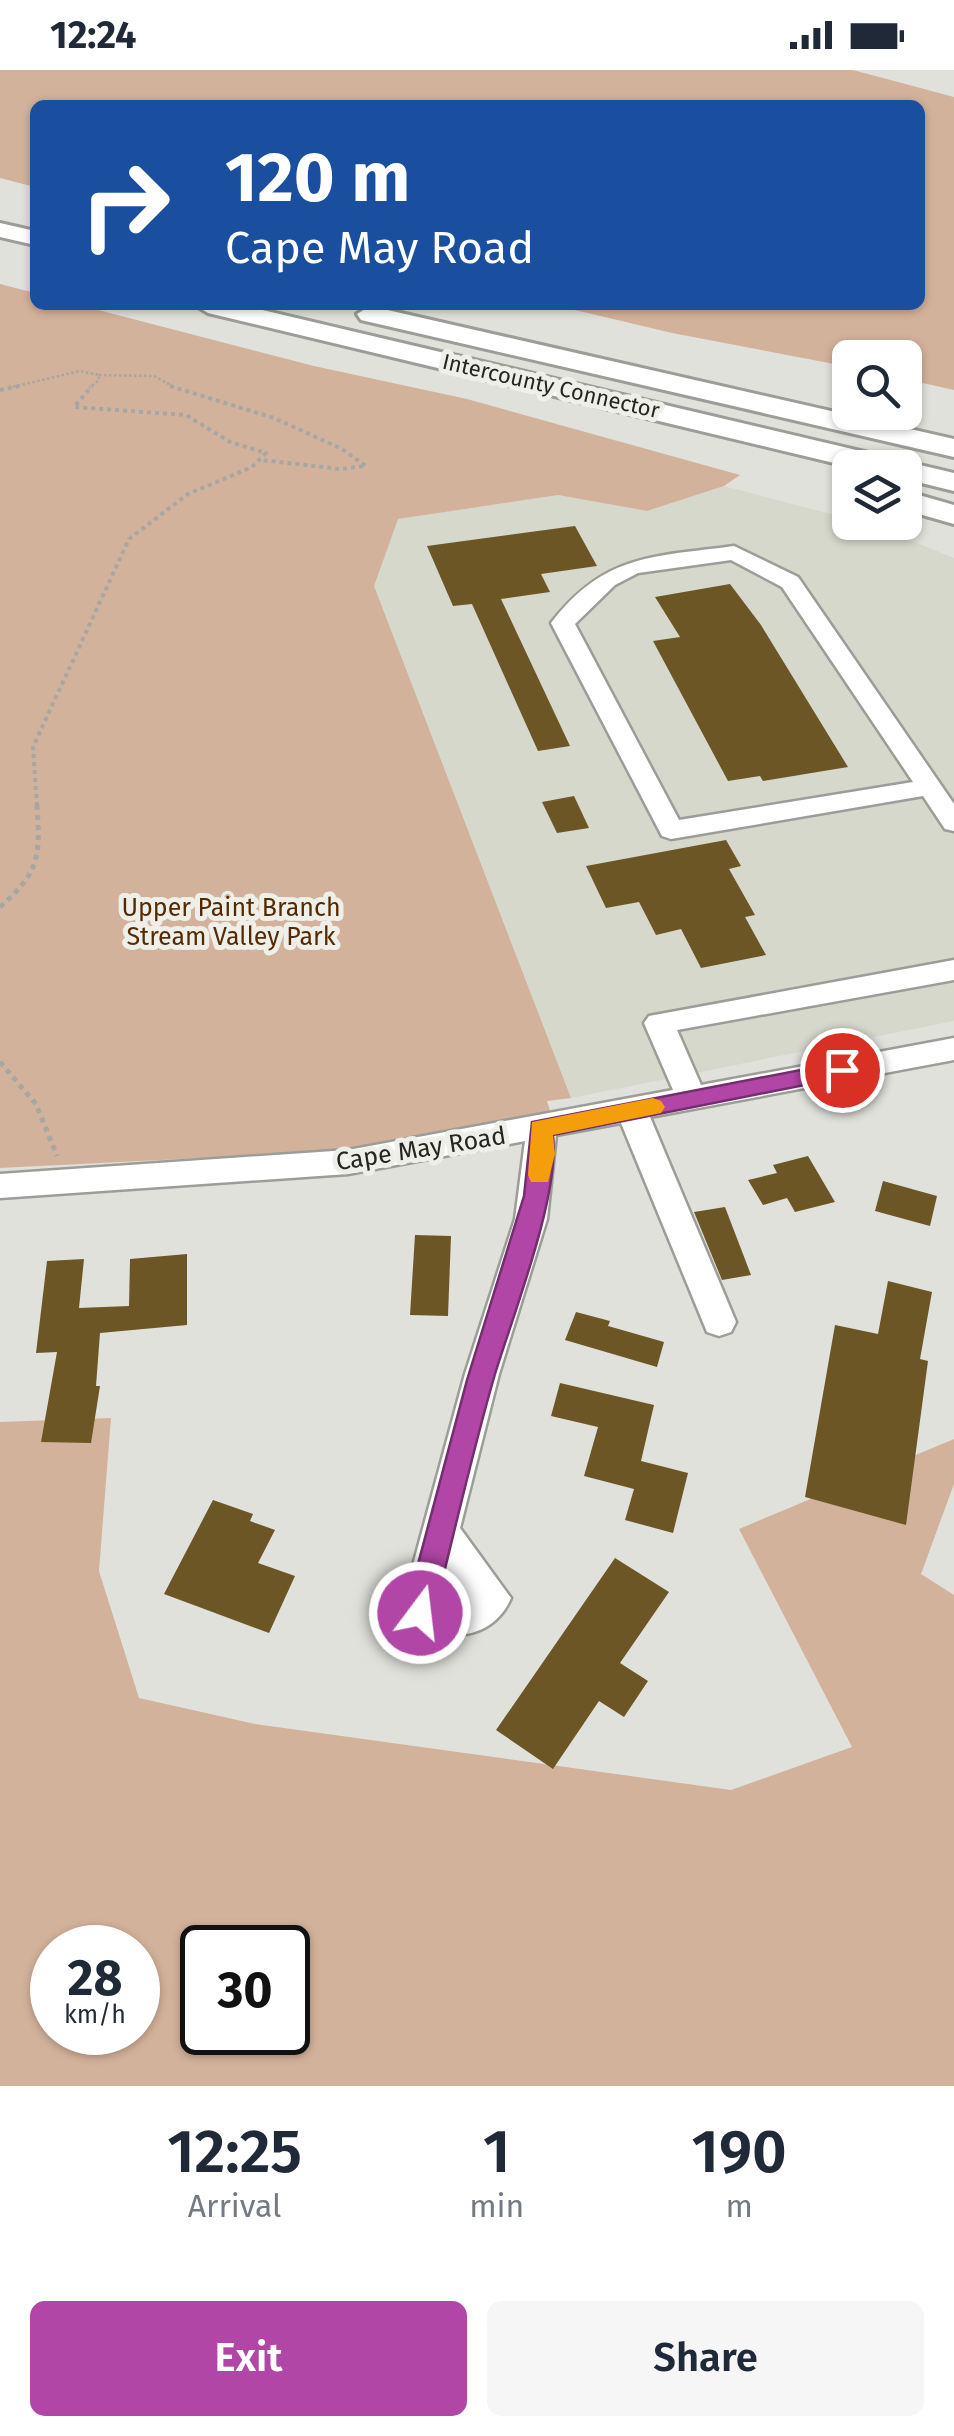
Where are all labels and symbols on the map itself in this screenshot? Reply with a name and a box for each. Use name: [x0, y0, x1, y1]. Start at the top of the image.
street label: Intercounty Connector: [440, 348, 663, 424]
park label: Upper Paint Branch Stream Valley Park: [121, 893, 341, 952]
pin: [800, 1028, 885, 1113]
street label: Cape May Road: [334, 1121, 508, 1177]
position arrow: [368, 1561, 472, 1665]
speed limit sign: 30: [180, 1925, 310, 2055]

